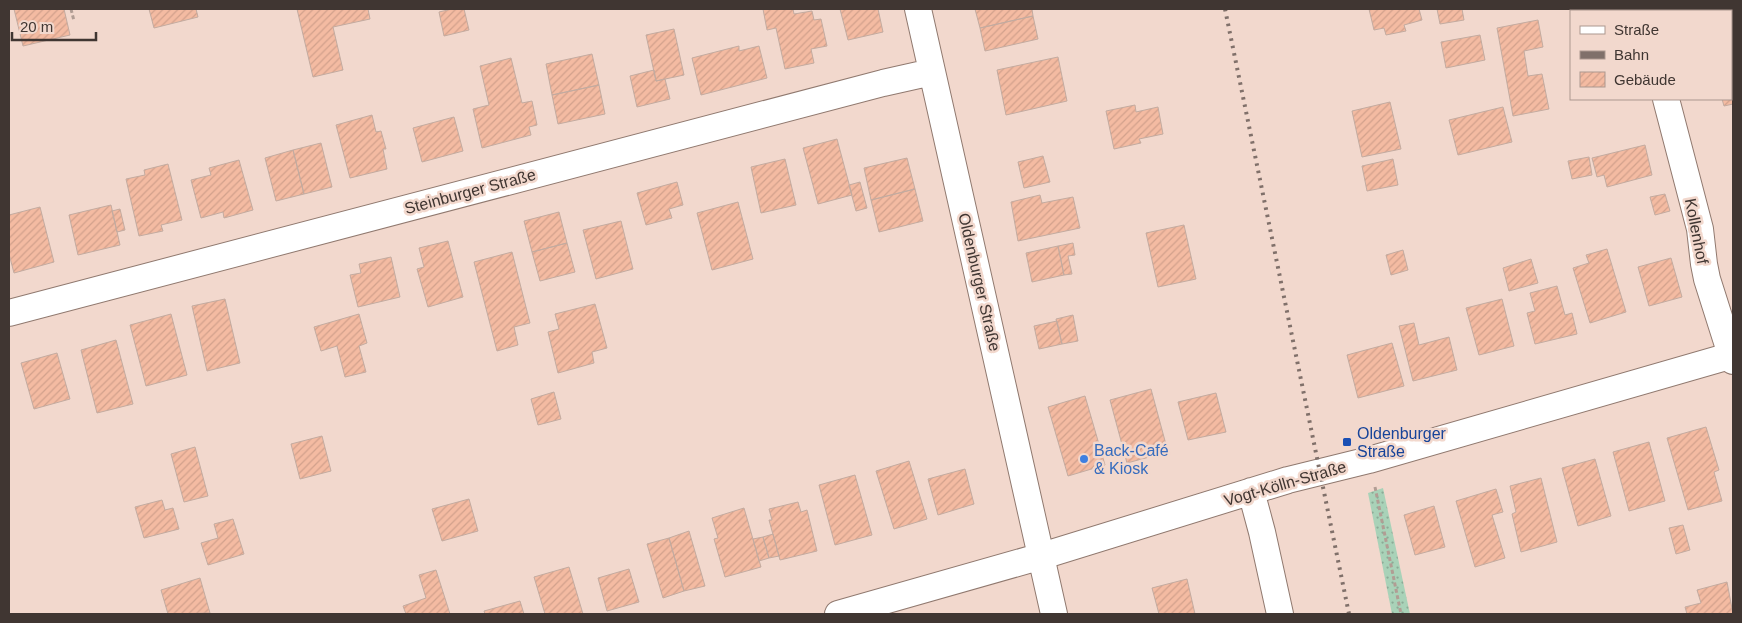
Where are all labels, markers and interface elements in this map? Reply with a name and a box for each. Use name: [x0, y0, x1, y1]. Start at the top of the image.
scale bar: [12, 10, 96, 42]
legend: [1570, 10, 1732, 100]
text: 20 m: [20, 18, 53, 35]
text: Straße: [1614, 21, 1659, 38]
text: Bahn: [1614, 46, 1649, 63]
text: Gebäude: [1614, 71, 1676, 88]
street label: Steinburger Straße: [403, 166, 538, 217]
street label: Kollenhof: [1682, 197, 1711, 266]
street label: Oldenburger Straße: [955, 211, 1004, 353]
place label: Oldenburger Straße: [1357, 425, 1447, 460]
marker: Oldenburger Straße: [1341, 436, 1353, 448]
place label: Back-Café & Kiosk: [1094, 442, 1169, 477]
marker: Back-Café & Kiosk: [1078, 453, 1090, 465]
street label: Vogt-Kölln-Straße: [1222, 458, 1348, 509]

